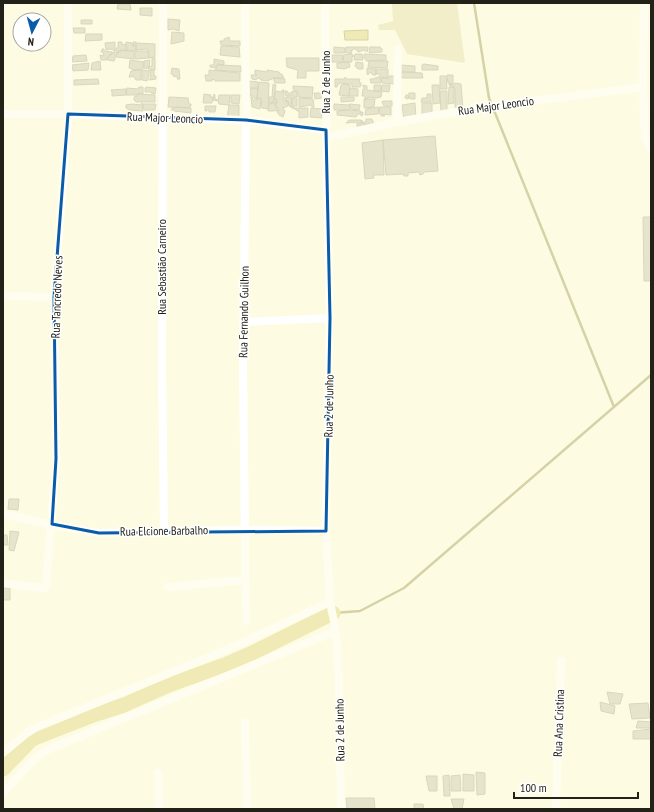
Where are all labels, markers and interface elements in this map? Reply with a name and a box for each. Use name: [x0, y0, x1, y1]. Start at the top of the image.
north arrow: [12, 12, 52, 52]
text: N: [27, 35, 35, 49]
street label: Rua 2 de Junho: [318, 51, 333, 113]
street label: Rua Major Leoncio: [457, 93, 535, 118]
street label: Rua Major Leoncio: [127, 109, 203, 126]
street label: Rua Sebastião Carneiro: [154, 219, 169, 315]
street label: Rua Tancredo Neves: [48, 255, 65, 339]
street label: Rua Fernando Guilhon: [235, 266, 252, 358]
street label: Rua 2 de Junho: [320, 374, 337, 438]
street label: Rua Elcione Barbalho: [120, 522, 208, 539]
street label: Rua Ana Cristina: [550, 689, 567, 757]
street label: Rua 2 de Junho: [331, 698, 348, 762]
scale bar: [514, 774, 638, 800]
text: 100 m: [520, 780, 547, 795]

